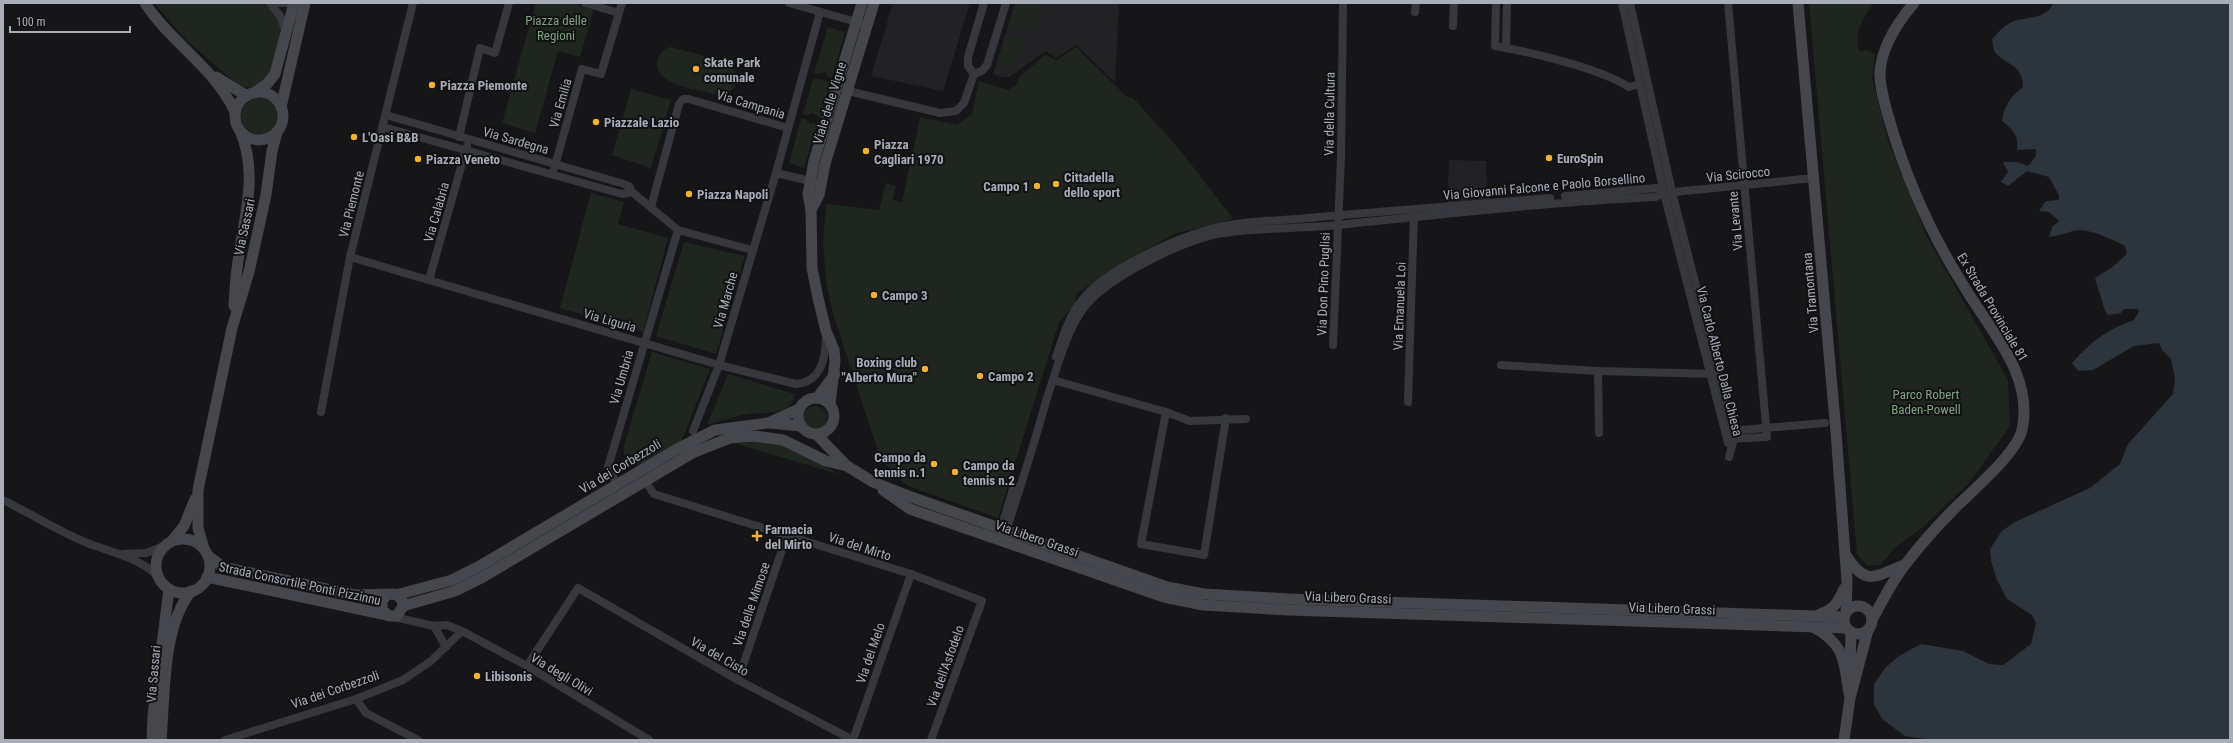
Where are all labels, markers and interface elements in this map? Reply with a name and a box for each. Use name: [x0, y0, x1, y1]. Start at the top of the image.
scale bar: [10, 8, 130, 34]
park label: Piazza delle Regioni: [525, 13, 587, 43]
text: 100 m: [16, 15, 46, 29]
place label: Skate Park comunale: [704, 55, 761, 85]
street label: Viale delle Vigne: [810, 60, 849, 146]
marker: Skate Park comunale: [691, 64, 701, 74]
street label: Via della Cultura: [1321, 72, 1338, 156]
street label: Via Emilia: [546, 77, 575, 130]
place label: Piazza Piemonte: [440, 78, 527, 93]
marker: Piazza Piemonte: [427, 80, 437, 90]
street label: Via Campania: [715, 87, 787, 122]
place label: Piazzale Lazio: [604, 115, 680, 130]
marker: Piazzale Lazio: [591, 117, 601, 127]
street label: Via Sardegna: [481, 124, 551, 157]
place label: L'Oasi B&B: [362, 130, 419, 145]
marker: L'Oasi B&B: [349, 132, 359, 142]
place label: Piazza Cagliari 1970: [874, 137, 944, 167]
marker: Piazza Cagliari 1970: [861, 146, 871, 156]
place label: EuroSpin: [1557, 151, 1603, 166]
place label: Piazza Veneto: [426, 152, 501, 167]
marker: EuroSpin: [1544, 153, 1554, 163]
marker: Piazza Veneto: [413, 154, 423, 164]
street label: Via Scirocco: [1705, 164, 1771, 185]
street label: Via Piemonte: [336, 169, 367, 239]
place label: Cittadella dello sport: [1064, 170, 1120, 200]
street label: Via Giovanni Falcone e Paolo Borsellino: [1442, 170, 1646, 203]
place label: Campo 1: [983, 179, 1029, 194]
marker: Cittadella dello sport: [1051, 179, 1061, 189]
street label: Via Calabria: [421, 180, 452, 244]
marker: Campo 1: [1032, 181, 1042, 191]
place label: Piazza Napoli: [697, 187, 768, 202]
marker: Piazza Napoli: [684, 189, 694, 199]
street label: Via Levante: [1725, 191, 1746, 251]
street label: Via Sassari: [231, 197, 258, 257]
street label: Via Don Pino Puglisi: [1314, 232, 1333, 336]
street label: Ex Strada Provinciale 81: [1954, 250, 2031, 364]
street label: Via Tramontana: [1800, 252, 1821, 334]
street label: Via Emanuela Loi: [1390, 262, 1409, 351]
street label: Via Marche: [710, 270, 741, 330]
street label: Via Carlo Alberto Dalla Chiesa: [1694, 285, 1745, 438]
place label: Campo 3: [882, 288, 928, 303]
marker: Campo 3: [869, 290, 879, 300]
street label: Via Liguria: [582, 306, 638, 335]
street label: Via Umbria: [607, 348, 636, 406]
place label: Boxing club "Alberto Mura": [841, 355, 917, 385]
marker: Boxing club "Alberto Mura": [920, 364, 930, 374]
place label: Campo 2: [988, 369, 1034, 384]
marker: Campo 2: [975, 371, 985, 381]
park label: Parco Robert Baden-Powell: [1891, 387, 1961, 417]
street label: Via dei Corbezzoli: [577, 436, 664, 497]
place label: Campo da tennis n.1: [874, 450, 926, 480]
place label: Campo da tennis n.2: [963, 458, 1015, 488]
marker: Campo da tennis n.1: [929, 459, 939, 469]
marker: Campo da tennis n.2: [950, 467, 960, 477]
street label: Via Libero Grassi: [993, 517, 1080, 560]
place label: Farmacia del Mirto: [765, 522, 813, 552]
street label: Via del Mirto: [826, 529, 893, 564]
marker: Farmacia del Mirto: [752, 531, 762, 541]
street label: Strada Consortile Ponti Pizzinnu: [218, 559, 382, 608]
street label: Via delle Mimose: [730, 560, 773, 648]
street label: Via Libero Grassi: [1304, 588, 1392, 607]
street label: Via Libero Grassi: [1628, 599, 1716, 618]
street label: Via del Melo: [853, 621, 888, 686]
street label: Via dell'Asfodelo: [924, 623, 967, 709]
street label: Via del Cisto: [688, 634, 751, 679]
street label: Via Sassari: [144, 645, 163, 703]
street label: Via degli Olivi: [528, 650, 595, 699]
street label: Via dei Corbezzoli: [289, 667, 381, 712]
place label: Libisonis: [485, 669, 532, 684]
marker: Libisonis: [472, 671, 482, 681]

